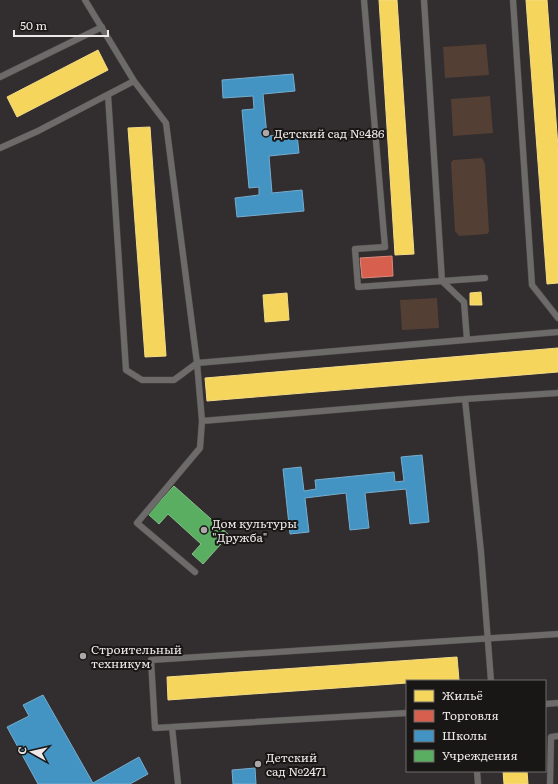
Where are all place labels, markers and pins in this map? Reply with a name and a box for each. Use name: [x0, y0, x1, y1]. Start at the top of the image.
place label: Детский сад №486: [274, 124, 385, 142]
marker: Детский сад №486: [261, 128, 271, 138]
place label: Дом культуры "Дружба": [212, 514, 297, 546]
marker: Дом культуры "Дружба": [199, 525, 209, 535]
place label: Строительный техникум: [91, 640, 182, 672]
marker: Строительный техникум: [78, 651, 88, 661]
place label: Детский сад №2471: [266, 748, 327, 780]
marker: Детский сад №2471: [253, 759, 263, 769]

